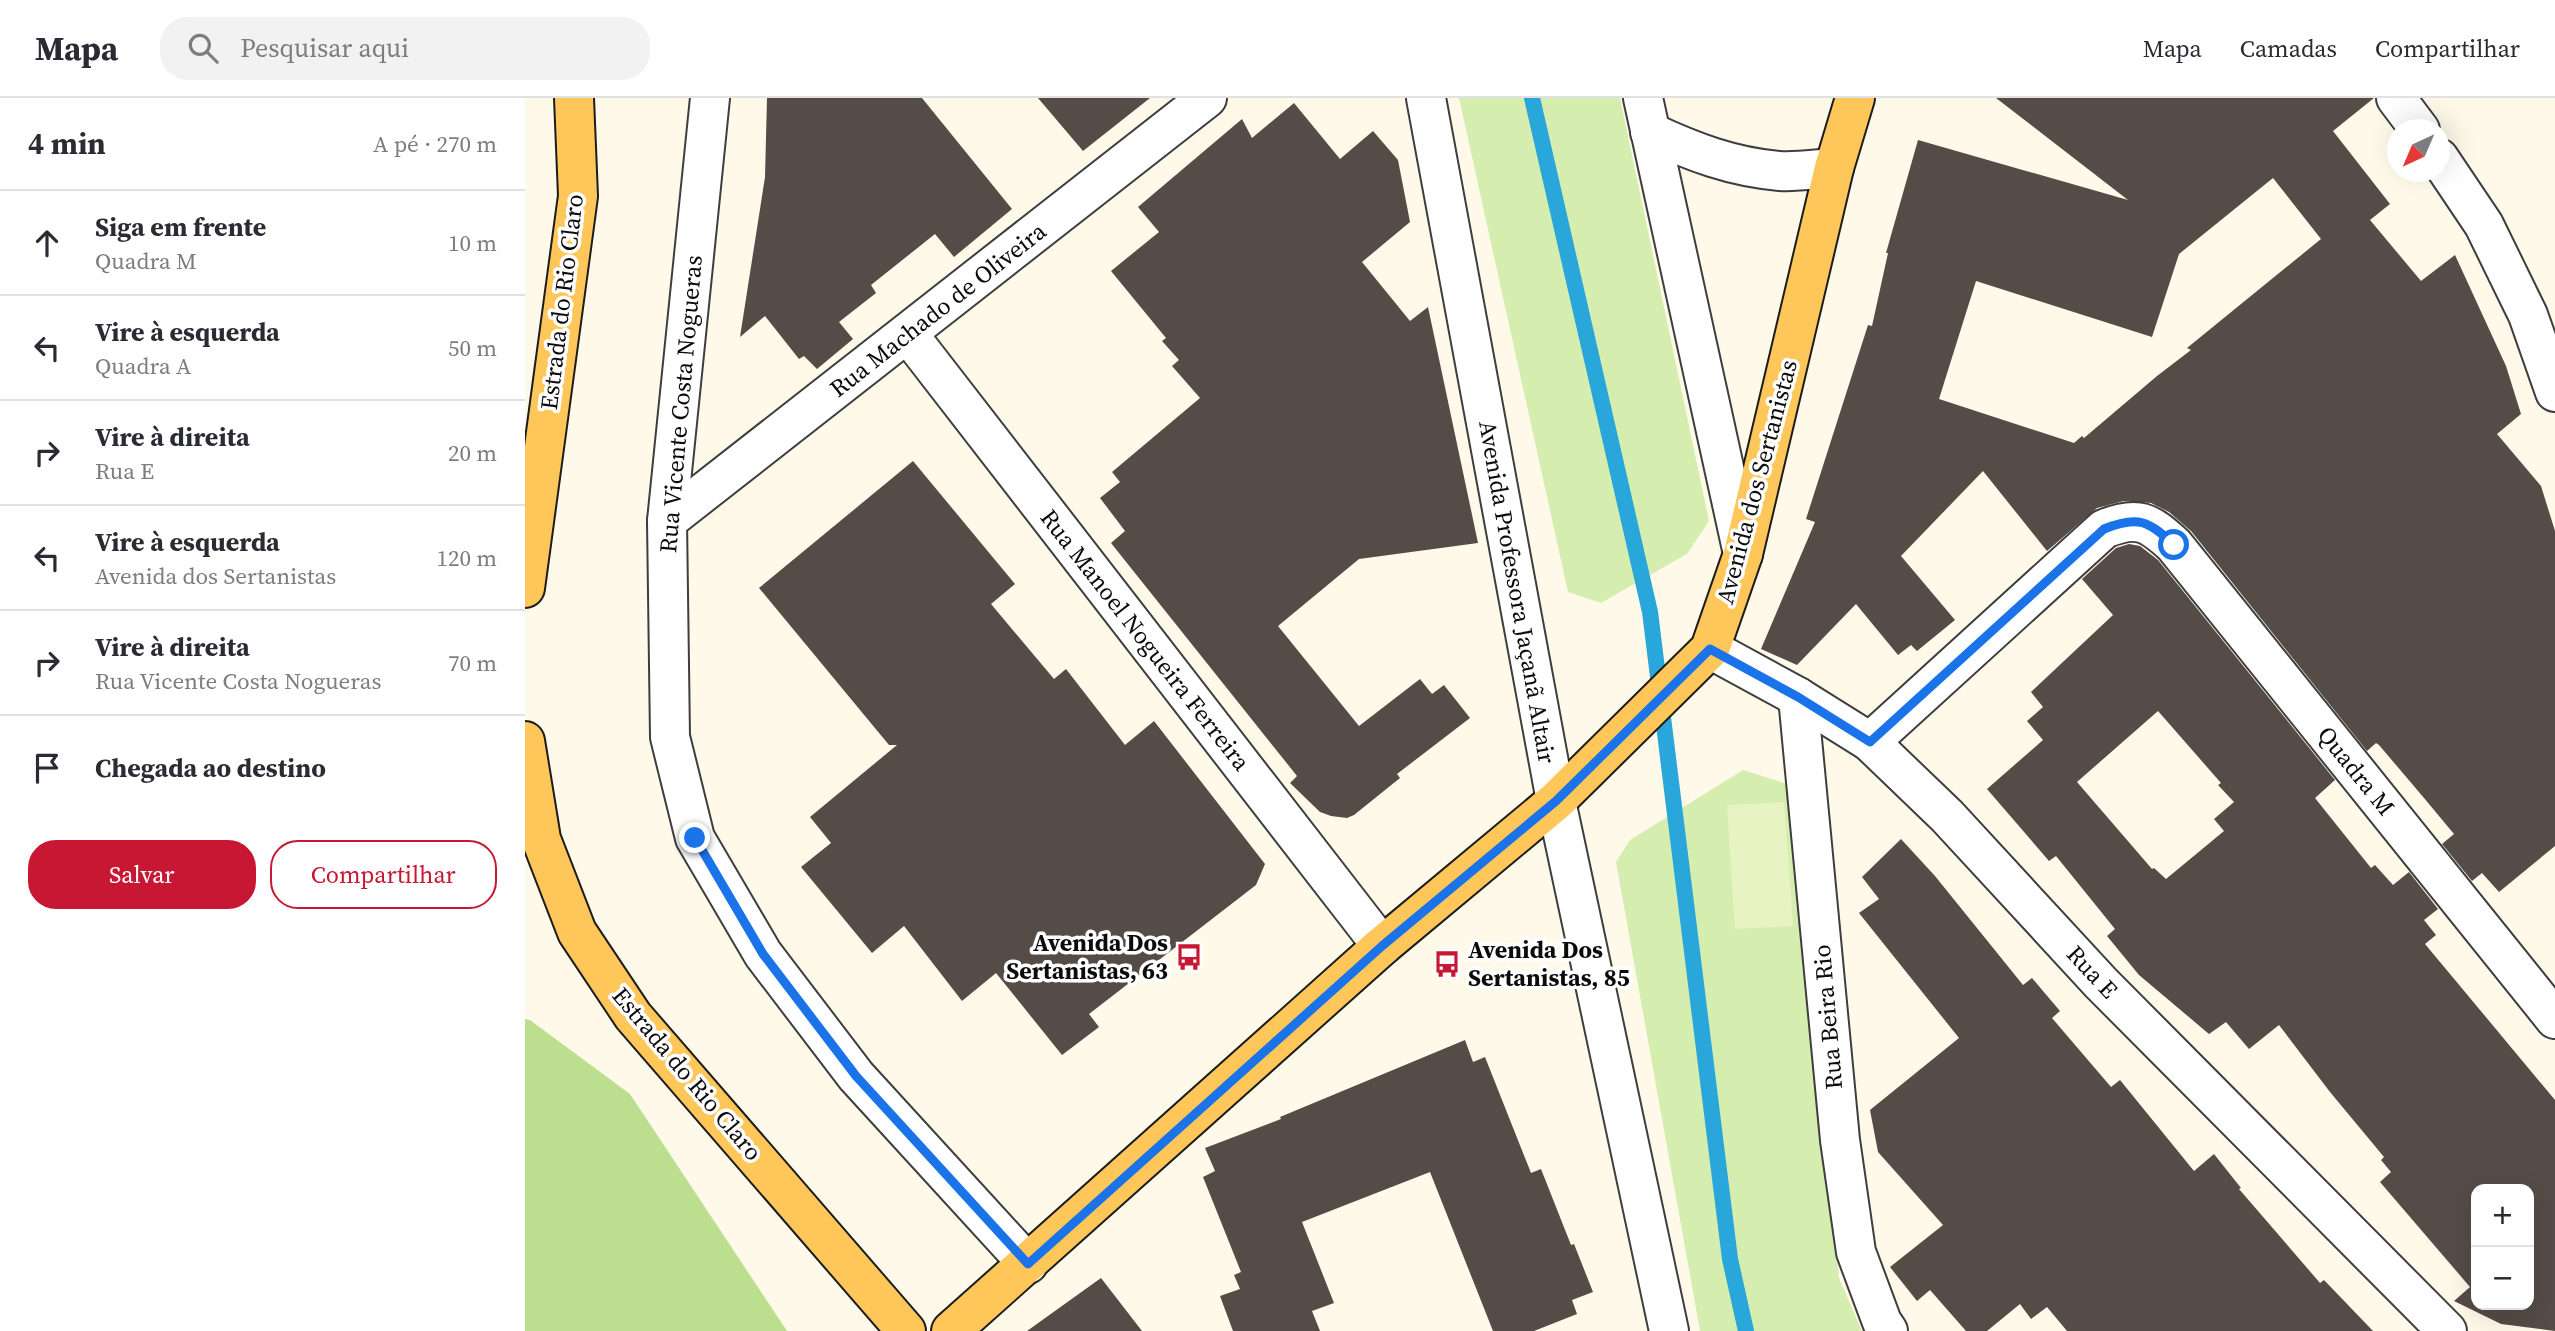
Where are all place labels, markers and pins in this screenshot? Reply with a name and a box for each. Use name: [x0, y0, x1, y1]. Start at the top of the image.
place label: Avenida Dos Sertanistas, 63: [1006, 926, 1168, 987]
place label: Avenida Dos Sertanistas, 85: [1468, 933, 1630, 994]
bus stop icon: Avenida Dos Sertanistas, 63: [1174, 942, 1204, 972]
bus stop icon: Avenida Dos Sertanistas, 85: [1432, 949, 1462, 979]

